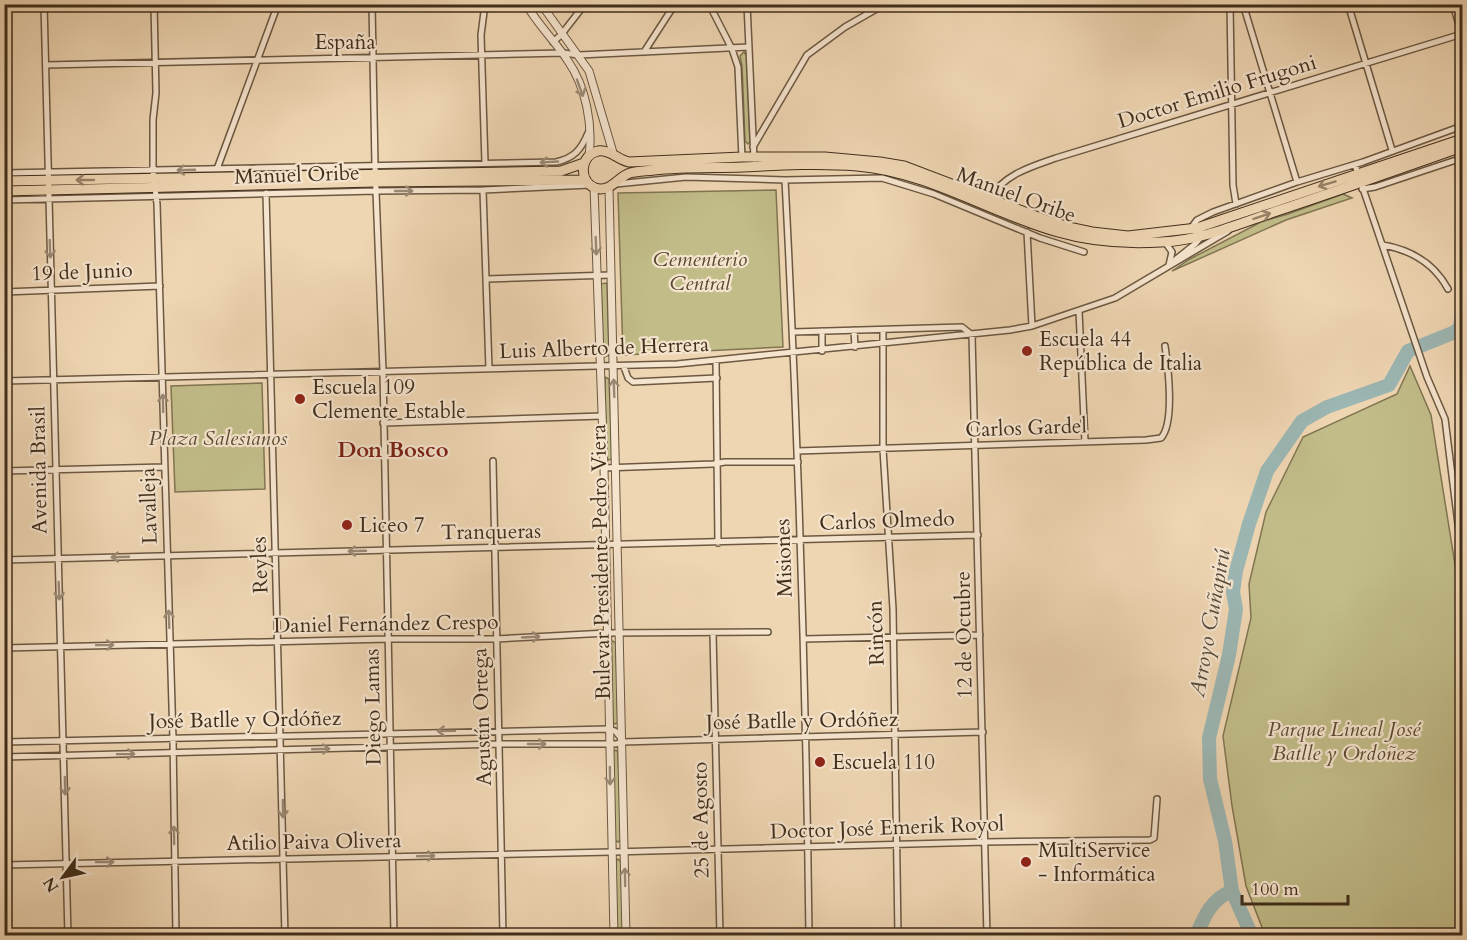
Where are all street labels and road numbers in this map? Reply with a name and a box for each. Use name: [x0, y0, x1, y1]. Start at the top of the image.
street label: España: [314, 28, 376, 57]
street label: Doctor Emilio Frugoni: [1114, 48, 1320, 136]
street label: Manuel Oribe: [234, 158, 360, 192]
street label: Manuel Oribe: [952, 160, 1080, 230]
street label: 19 de Junio: [31, 256, 133, 288]
street label: Luis Alberto de Herrera: [498, 330, 710, 366]
street label: Avenida Brasil: [23, 406, 55, 534]
street label: Carlos Gardel: [965, 411, 1087, 445]
street label: Bulevar Presidente Pedro Viera: [584, 424, 618, 700]
street label: Lavalleja: [133, 467, 165, 545]
street label: Carlos Olmedo: [819, 504, 955, 538]
street label: Tranqueras: [441, 517, 541, 547]
street label: Misiones: [768, 518, 800, 598]
street label: Reyles: [245, 536, 275, 594]
street label: 12 de Octubre: [948, 571, 980, 699]
street label: Rincón: [860, 600, 892, 666]
street label: Daniel Fernández Crespo: [273, 608, 499, 640]
street label: Agustín Ortega: [465, 647, 499, 787]
street label: Diego Lamas: [357, 648, 389, 766]
street label: José Batlle y Ordóñez: [146, 704, 342, 736]
street label: José Batlle y Ordóñez: [703, 705, 899, 737]
street label: 25 de Agosto: [685, 761, 717, 879]
street label: Doctor José Emerik Royol: [769, 809, 1005, 847]
street label: Atilio Paiva Olivera: [226, 826, 402, 858]

